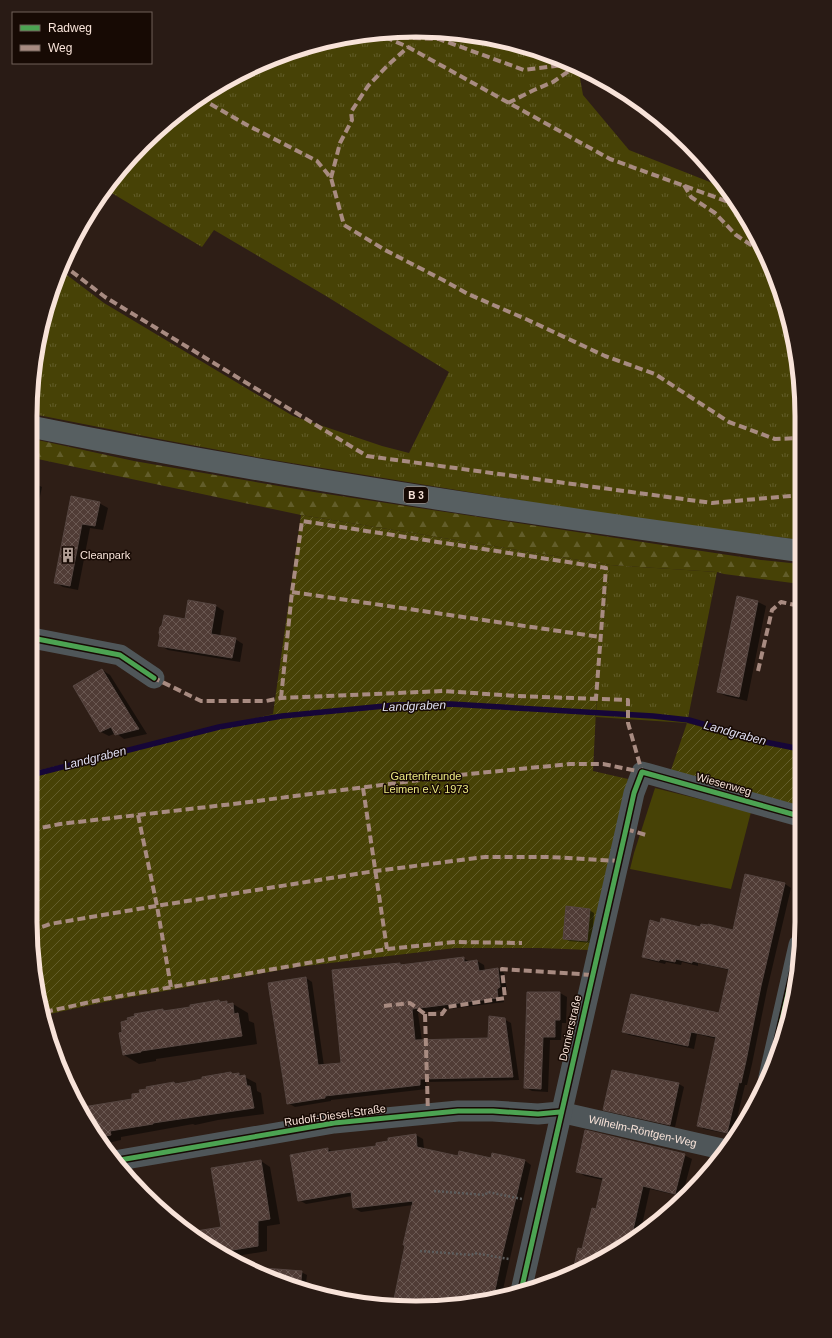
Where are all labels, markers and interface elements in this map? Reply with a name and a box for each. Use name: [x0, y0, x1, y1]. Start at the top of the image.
legend: [12, 12, 152, 64]
text: Radweg: [48, 21, 92, 35]
text: Weg: [48, 41, 72, 55]
road number: B 3: [404, 487, 428, 503]
building icon: Cleanpark: [59, 546, 77, 564]
place label: Cleanpark: [80, 549, 131, 561]
water label: Landgraben: [382, 698, 447, 714]
water label: Landgraben: [702, 718, 768, 748]
water label: Landgraben: [62, 743, 128, 773]
park label: Gartenfreunde Leimen e.V. 1973: [383, 770, 469, 795]
street label: Wiesenweg: [695, 770, 753, 798]
street label: Dornierstraße: [557, 994, 583, 1062]
street label: Rudolf-Diesel-Straße: [283, 1102, 387, 1128]
street label: Wilhelm-Röntgen-Weg: [588, 1113, 698, 1149]

